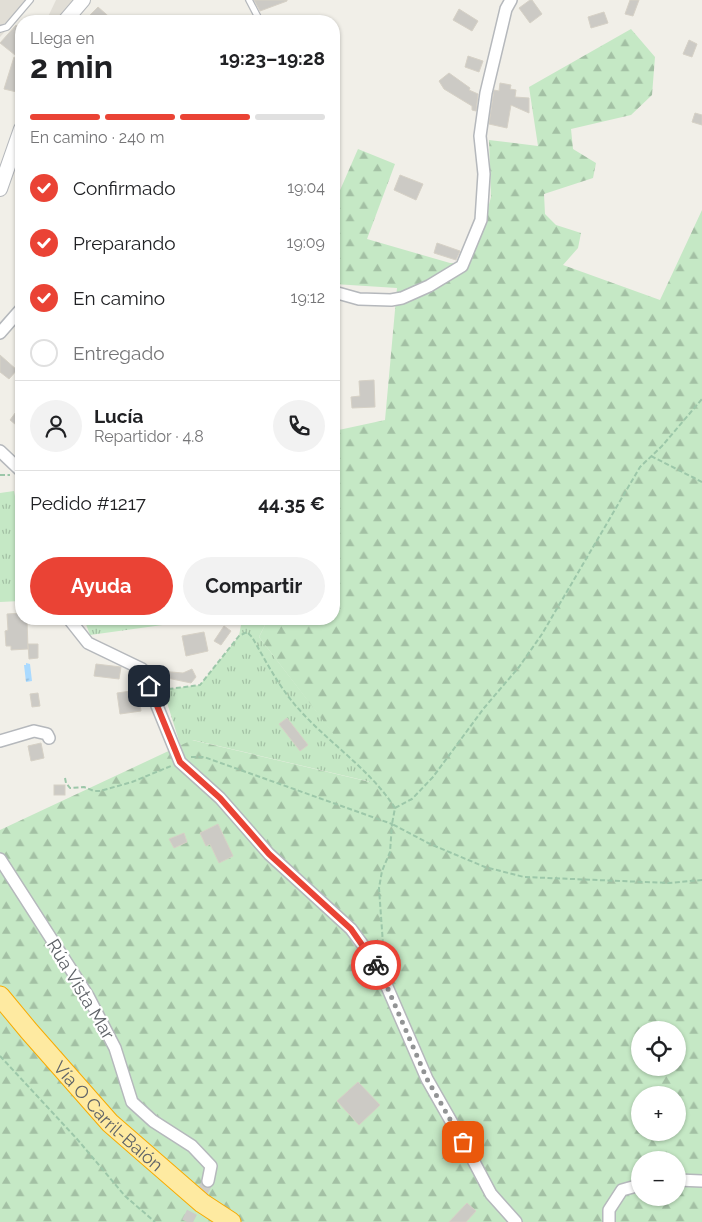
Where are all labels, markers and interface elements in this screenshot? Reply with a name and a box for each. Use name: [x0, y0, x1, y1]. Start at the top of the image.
text: Llega en: [30, 29, 94, 48]
text: 19:23–19:28: [219, 47, 325, 69]
text: 2 min: [30, 48, 113, 85]
text: En camino · 240 m: [30, 128, 164, 147]
icon: check: [30, 174, 58, 202]
text: Confirmado: [73, 177, 176, 199]
text: 19:04: [287, 178, 325, 197]
icon: check: [30, 229, 58, 257]
text: Preparando: [73, 232, 176, 254]
text: 19:09: [287, 233, 325, 252]
icon: check: [30, 284, 58, 312]
text: En camino: [73, 287, 165, 309]
text: 19:12: [291, 288, 325, 307]
text: Entregado: [73, 342, 165, 364]
button: person: [30, 400, 82, 452]
button: phone: [273, 400, 325, 452]
text: Lucía: [94, 405, 143, 427]
text: Repartidor · 4.8: [94, 427, 204, 446]
text: Pedido #1217: [30, 492, 146, 514]
text: 44.35 €: [258, 492, 325, 514]
button: Ayuda: [30, 557, 173, 615]
button: Compartir: [183, 557, 325, 615]
pin: [128, 665, 170, 707]
icon: home: [135, 672, 163, 700]
street label: Rúa Vista Mar: [43, 935, 119, 1043]
courier: [351, 940, 401, 990]
icon: bike: [362, 951, 390, 979]
map controls: [631, 1021, 686, 1206]
button: locate: [631, 1021, 686, 1076]
street label: Vía O Carril-Baión: [50, 1057, 168, 1175]
button: +: [631, 1086, 686, 1141]
pin: [442, 1121, 484, 1163]
icon: bag: [449, 1128, 477, 1156]
button: −: [631, 1151, 686, 1206]

